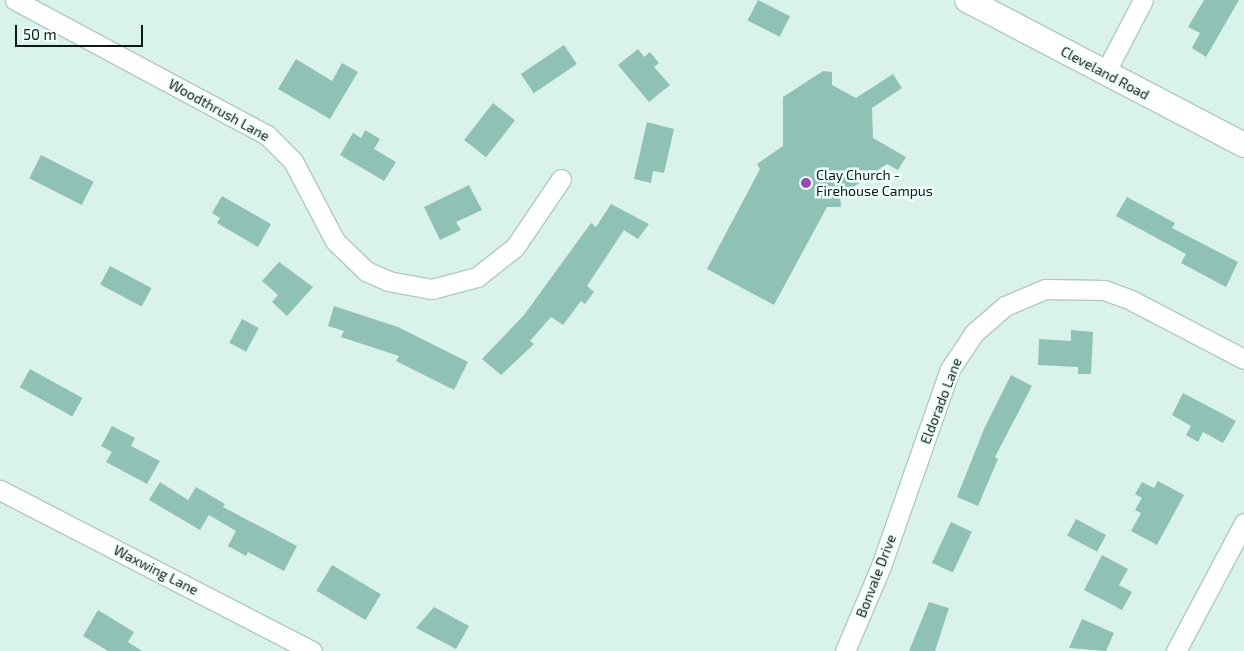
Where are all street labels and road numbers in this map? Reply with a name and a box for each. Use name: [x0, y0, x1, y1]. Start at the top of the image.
street label: Cleveland Road: [1058, 43, 1152, 103]
street label: Woodthrush Lane: [166, 75, 272, 145]
street label: Eldorado Lane: [917, 356, 965, 446]
street label: Bonvale Drive: [852, 532, 900, 620]
street label: Waxwing Lane: [111, 541, 201, 599]

